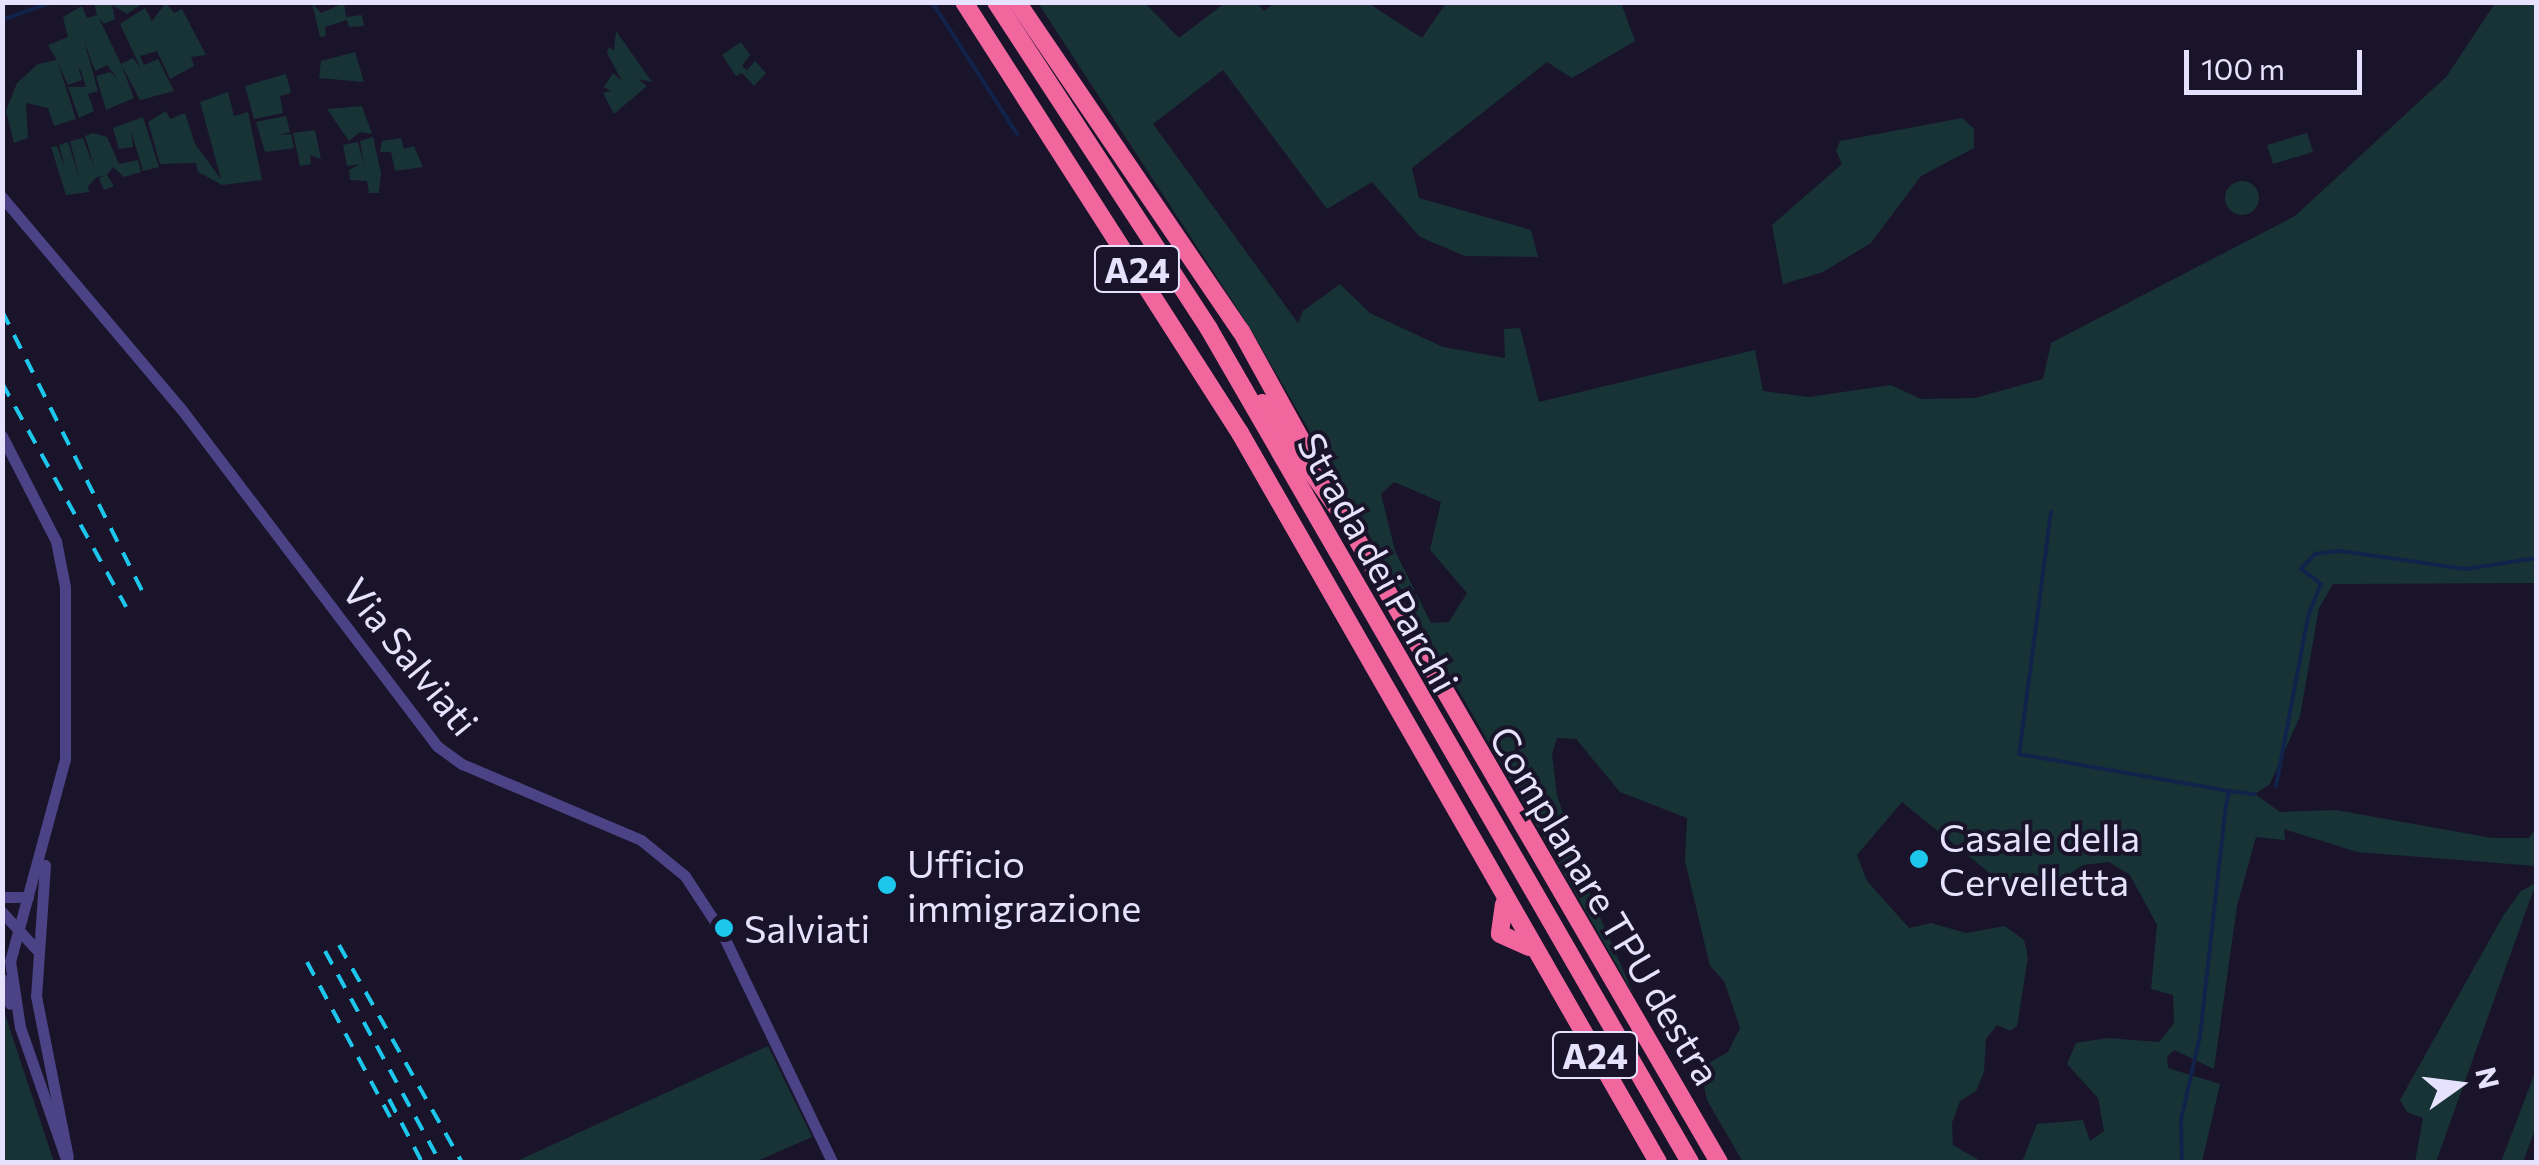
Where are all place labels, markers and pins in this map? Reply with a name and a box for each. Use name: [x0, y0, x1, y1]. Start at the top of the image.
place label: Casale della Cervelletta: [1939, 814, 2140, 904]
place label: Ufficio immigrazione: [907, 840, 1141, 929]
marker: Casale della Cervelletta: [1908, 848, 1930, 870]
marker: Ufficio immigrazione: [876, 874, 898, 896]
place label: Salviati: [744, 905, 870, 951]
marker: Salviati: [713, 917, 735, 939]

